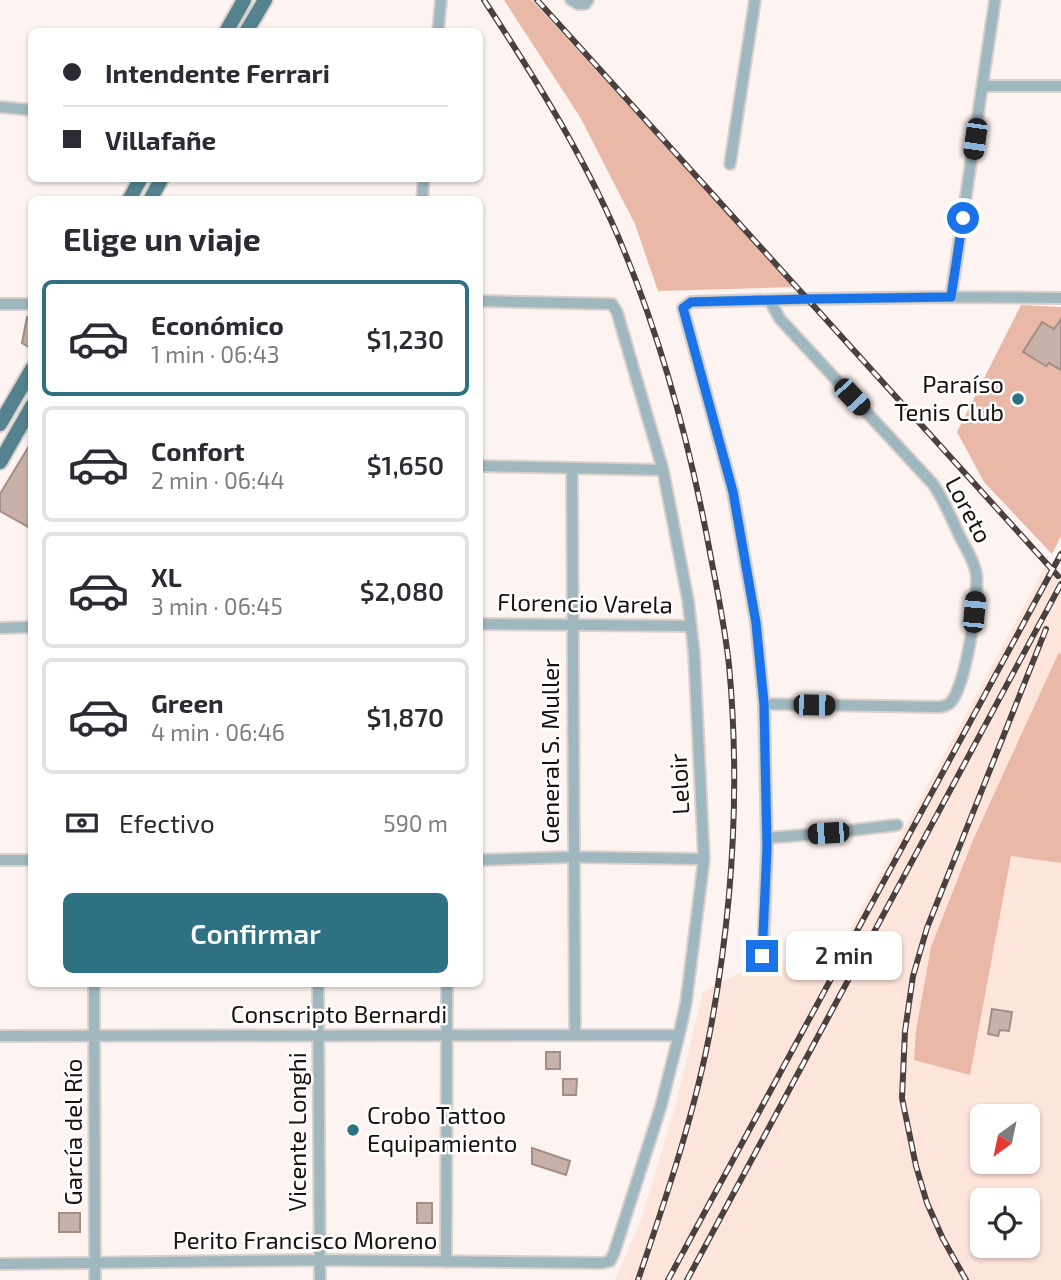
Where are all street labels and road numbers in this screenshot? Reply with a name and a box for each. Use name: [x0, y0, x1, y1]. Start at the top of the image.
street label: Loreto: [940, 471, 999, 547]
street label: Florencio Varela: [497, 586, 673, 619]
street label: General S. Muller: [535, 658, 564, 844]
street label: Leloir: [662, 752, 695, 816]
street label: Conscripto Bernardi: [231, 999, 447, 1028]
street label: Vicente Longhi: [282, 1052, 311, 1212]
street label: García del Río: [58, 1059, 87, 1205]
street label: Perito Francisco Moreno: [173, 1225, 437, 1254]

